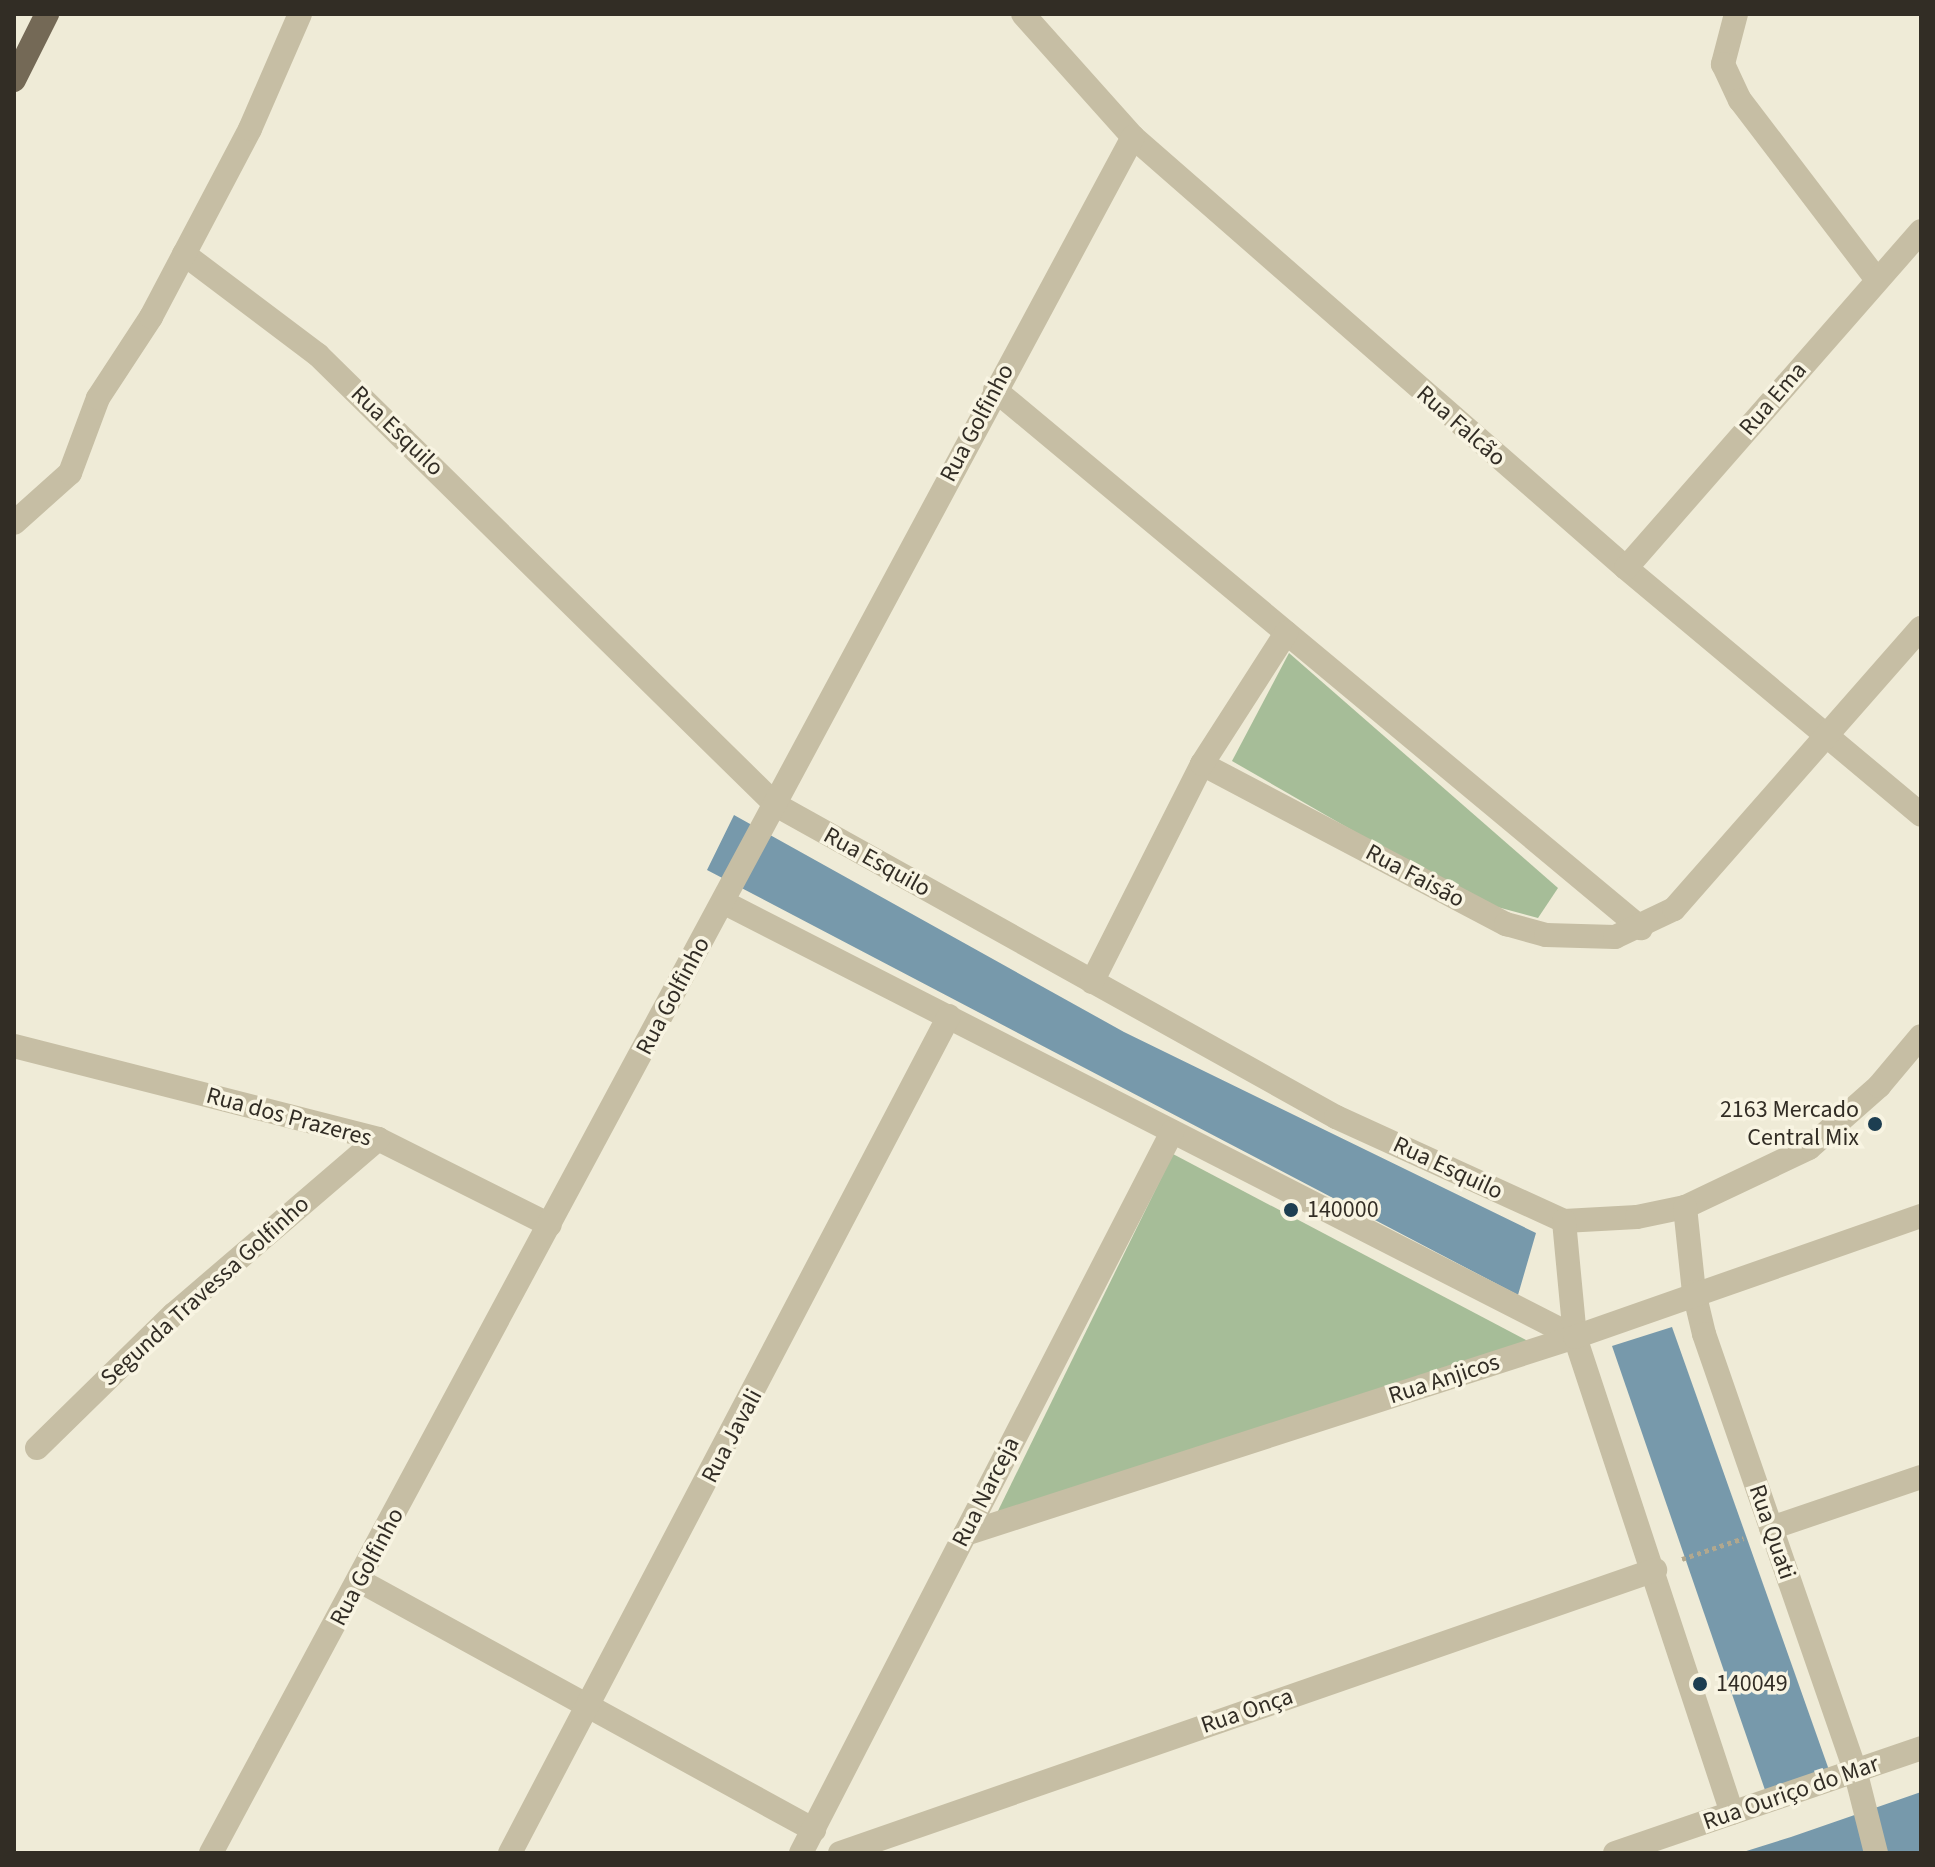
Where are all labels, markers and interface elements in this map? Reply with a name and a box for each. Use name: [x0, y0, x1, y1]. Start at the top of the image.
street label: Rua Ema: [1733, 356, 1813, 442]
street label: Rua Golfinho: [934, 359, 1020, 487]
street label: Rua Falcão: [1411, 379, 1511, 473]
street label: Rua Esquilo: [345, 380, 449, 482]
street label: Rua Esquilo: [819, 821, 935, 903]
street label: Rua Faisão: [1361, 838, 1469, 914]
street label: Rua Golfinho: [630, 932, 716, 1060]
street label: Rua dos Prazeres: [203, 1081, 375, 1153]
place label: 2163 Mercado Central Mix: [1720, 1096, 1859, 1152]
marker: 2163 Mercado Central Mix: [1866, 1115, 1884, 1133]
street label: Rua Esquilo: [1389, 1130, 1507, 1206]
street label: Segunda Travessa Golfinho: [95, 1190, 315, 1392]
place label: 140000: [1307, 1196, 1379, 1224]
marker: 140000: [1282, 1201, 1300, 1219]
street label: Rua Anjicos: [1385, 1348, 1503, 1410]
street label: Rua Javali: [695, 1384, 769, 1488]
street label: Rua Narceja: [946, 1432, 1026, 1552]
street label: Rua Quati: [1742, 1481, 1802, 1583]
street label: Rua Golfinho: [324, 1503, 410, 1631]
place label: 140049: [1716, 1670, 1788, 1698]
marker: 140049: [1691, 1675, 1709, 1693]
street label: Rua Onça: [1197, 1682, 1297, 1740]
street label: Rua Ouriço do Mar: [1699, 1749, 1883, 1837]

